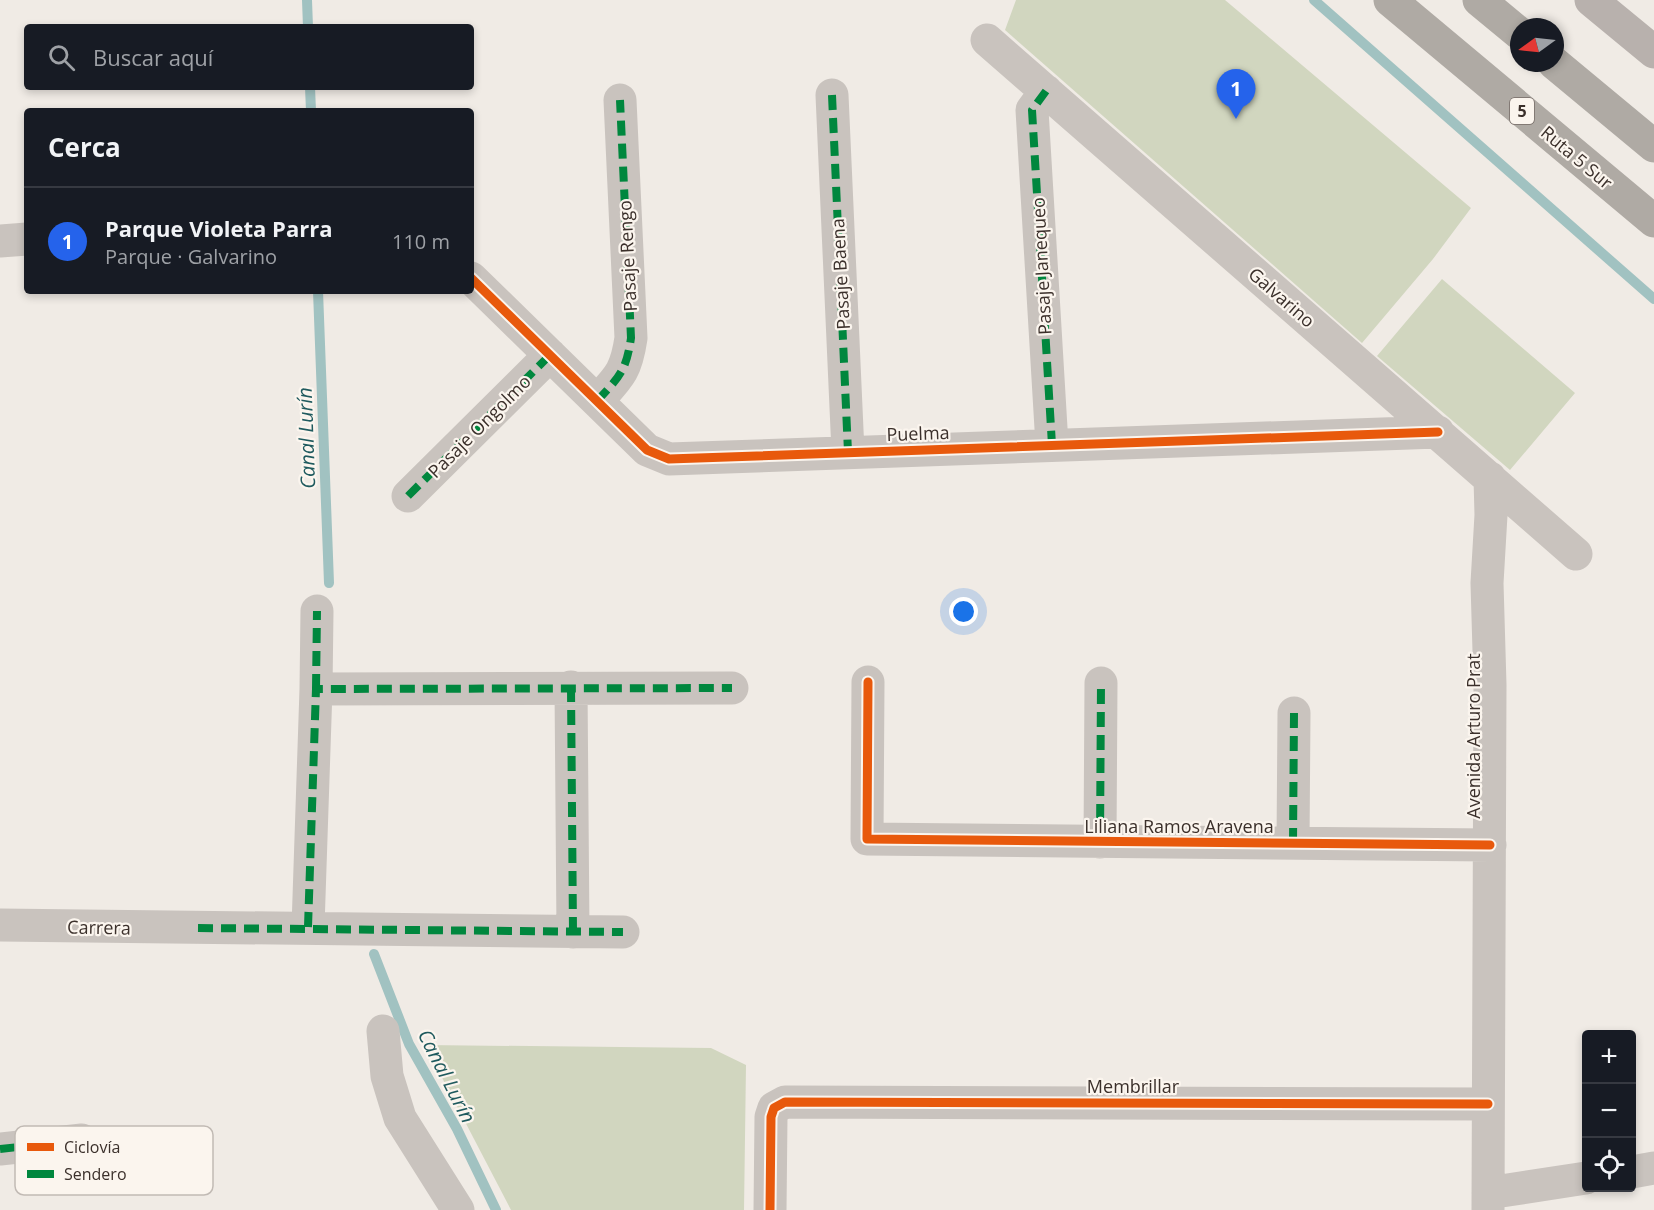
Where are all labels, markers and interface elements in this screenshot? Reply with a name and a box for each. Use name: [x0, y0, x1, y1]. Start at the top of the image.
north arrow: [1510, 18, 1564, 72]
search box: [24, 24, 474, 90]
icon: search: [45, 41, 78, 74]
text: Buscar aquí: [93, 42, 213, 72]
pin: 1: [1216, 70, 1256, 119]
road number: 5: [1510, 98, 1534, 124]
street label: Ruta 5 Sur: [1536, 120, 1618, 194]
text: Cerca: [48, 129, 121, 165]
street label: Pasaje Janequeo: [1025, 197, 1057, 335]
street label: Pasaje Rengo: [612, 200, 642, 312]
text: Parque Violeta Parra: [105, 213, 332, 243]
street label: Pasaje Baena: [825, 218, 855, 330]
text: 1: [62, 228, 73, 255]
text: 110 m: [392, 228, 450, 255]
text: Parque · Galvarino: [105, 243, 277, 270]
street label: Galvarino: [1244, 262, 1320, 332]
street label: Pasaje Ongolmo: [422, 369, 536, 483]
water label: Canal Lurín: [291, 387, 321, 489]
street label: Puelma: [886, 420, 950, 446]
your location: [949, 597, 978, 626]
street label: Avenida Arturo Prat: [1461, 653, 1485, 819]
street label: Liliana Ramos Aravena: [1084, 814, 1274, 838]
street label: Carrera: [67, 914, 131, 940]
water label: Canal Lurín: [412, 1025, 482, 1127]
map controls: [1582, 1030, 1636, 1192]
button: +: [1582, 1030, 1636, 1084]
street label: Membrillar: [1087, 1074, 1180, 1098]
button: −: [1582, 1084, 1636, 1138]
legend: [15, 1126, 213, 1195]
text: Ciclovía: [64, 1136, 120, 1158]
button: locate: [1582, 1138, 1636, 1192]
text: Sendero: [64, 1163, 127, 1185]

